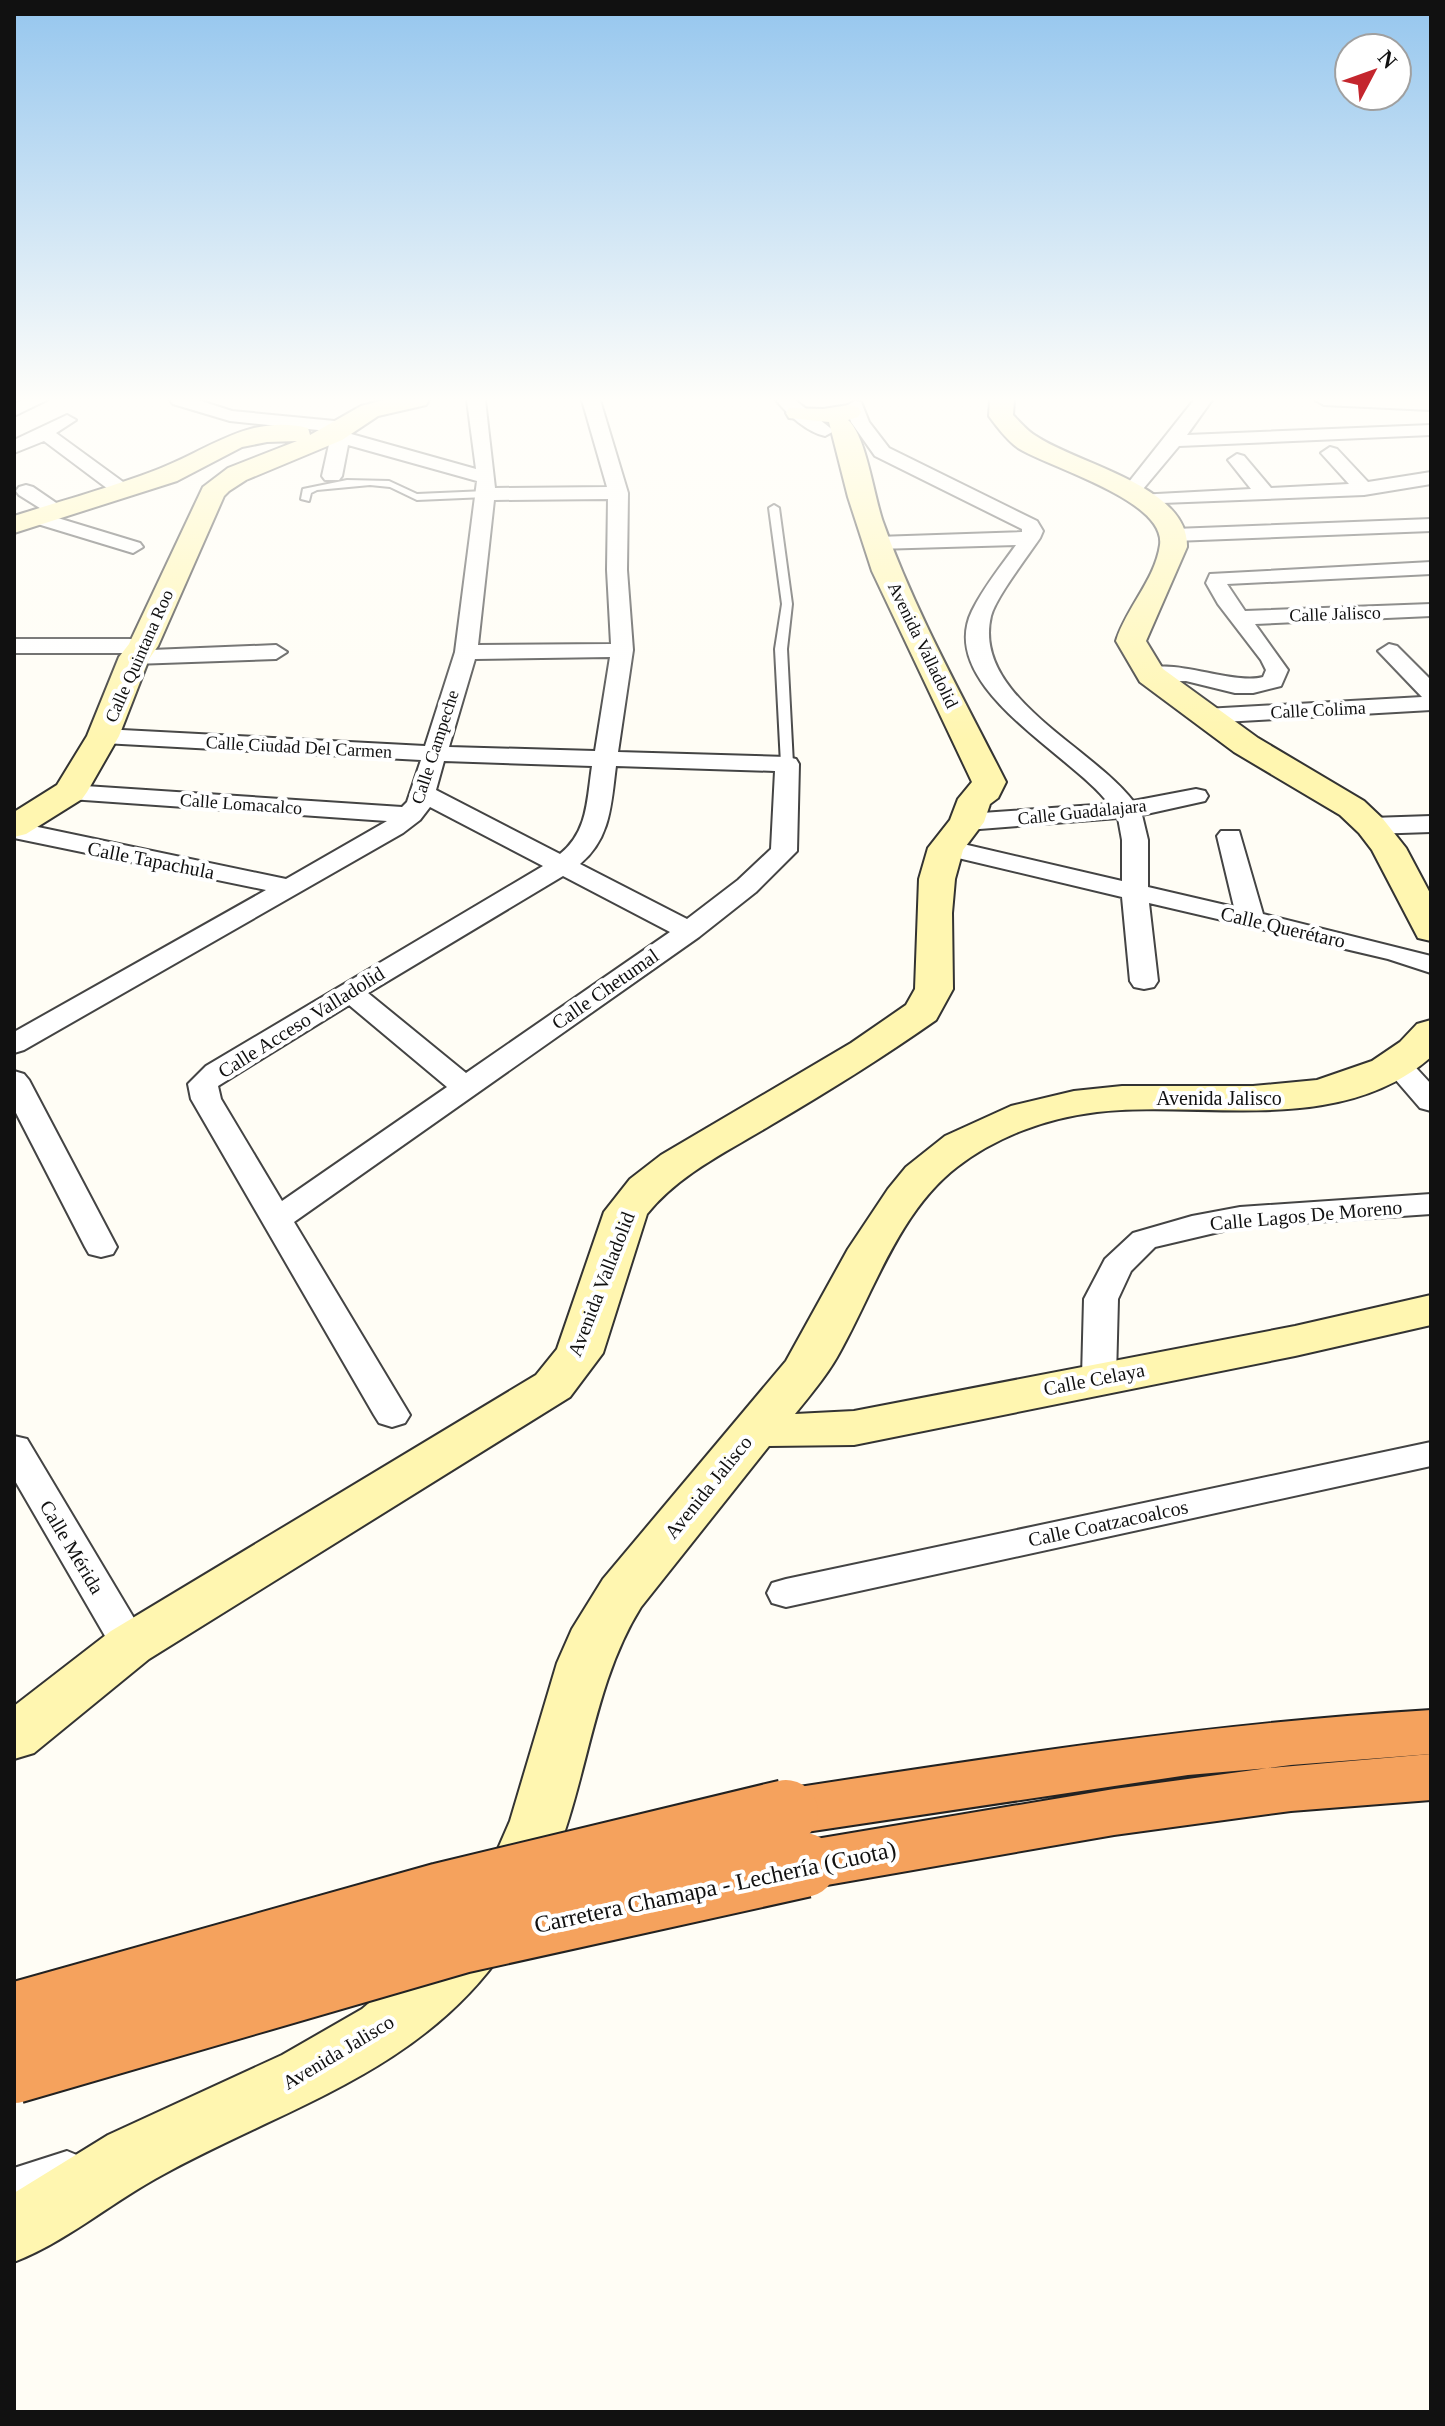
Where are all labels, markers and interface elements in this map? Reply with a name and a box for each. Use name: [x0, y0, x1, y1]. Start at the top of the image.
north arrow: [1333, 32, 1413, 112]
text: N: [1373, 45, 1402, 73]
street label: Avenida Valladolid: [884, 579, 962, 711]
street label: Calle Quintana Roo: [101, 587, 177, 725]
street label: Calle Jalisco: [1289, 602, 1381, 626]
street label: Calle Campeche: [407, 688, 463, 806]
street label: Calle Colima: [1270, 698, 1366, 722]
street label: Calle Ciudad Del Carmen: [205, 732, 393, 762]
street label: Calle Lomacalco: [179, 790, 303, 818]
street label: Calle Guadalajara: [1017, 795, 1147, 829]
street label: Calle Tapachula: [86, 837, 216, 884]
street label: Calle Querétaro: [1219, 902, 1347, 952]
street label: Calle Chetumal: [548, 944, 663, 1034]
street label: Calle Acceso Valladolid: [214, 962, 388, 1082]
street label: Avenida Jalisco: [1156, 1087, 1282, 1109]
street label: Calle Lagos De Moreno: [1209, 1196, 1403, 1235]
street label: Avenida Valladolid: [563, 1209, 639, 1359]
street label: Calle Celaya: [1041, 1358, 1147, 1401]
street label: Avenida Jalisco: [660, 1431, 756, 1543]
street label: Calle Coatzacoalcos: [1026, 1495, 1190, 1551]
street label: Calle Mérida: [36, 1496, 109, 1598]
street label: Carretera Chamapa - Lechería (Cuota): [532, 1836, 898, 1938]
street label: Avenida Jalisco: [278, 2010, 398, 2094]

